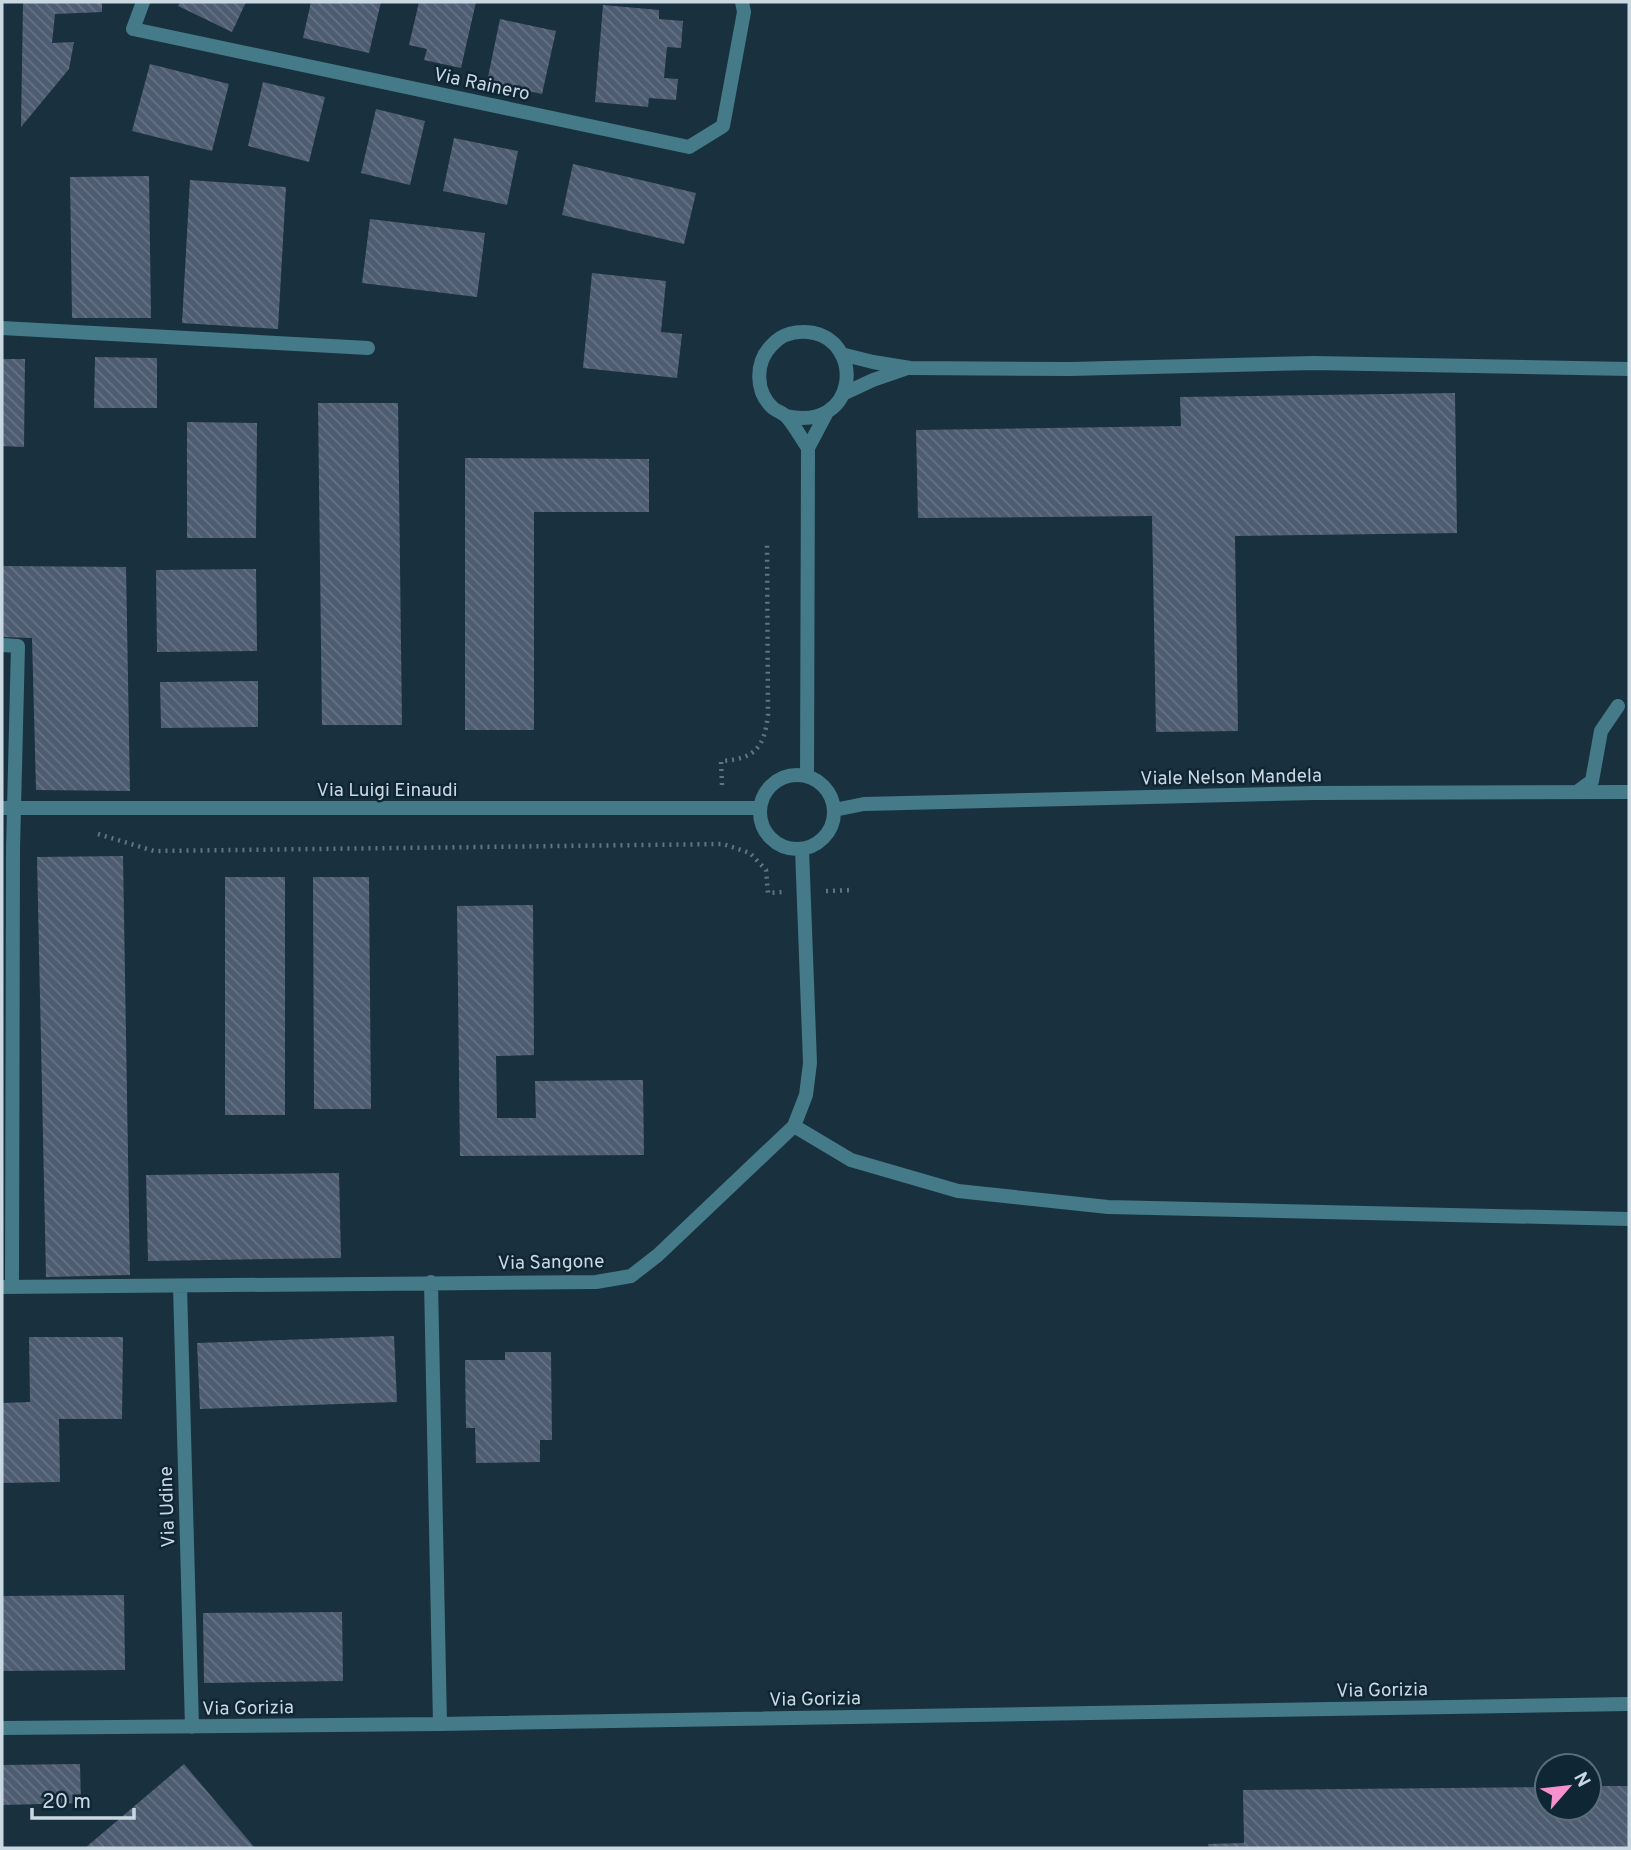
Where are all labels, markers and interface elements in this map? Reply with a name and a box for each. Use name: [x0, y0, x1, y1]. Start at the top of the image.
street label: Via Rainero: [431, 63, 532, 107]
street label: Viale Nelson Mandela: [1140, 764, 1322, 792]
street label: Via Luigi Einaudi: [317, 779, 457, 803]
street label: Via Sangone: [498, 1250, 605, 1276]
street label: Via Udine: [155, 1466, 181, 1548]
street label: Via Gorizia: [1336, 1678, 1428, 1704]
street label: Via Gorizia: [769, 1687, 861, 1713]
street label: Via Gorizia: [202, 1696, 294, 1722]
north arrow: [1533, 1752, 1603, 1822]
text: N: [1567, 1768, 1595, 1792]
scale bar: [32, 1776, 133, 1820]
text: 20 m: [42, 1789, 91, 1816]

